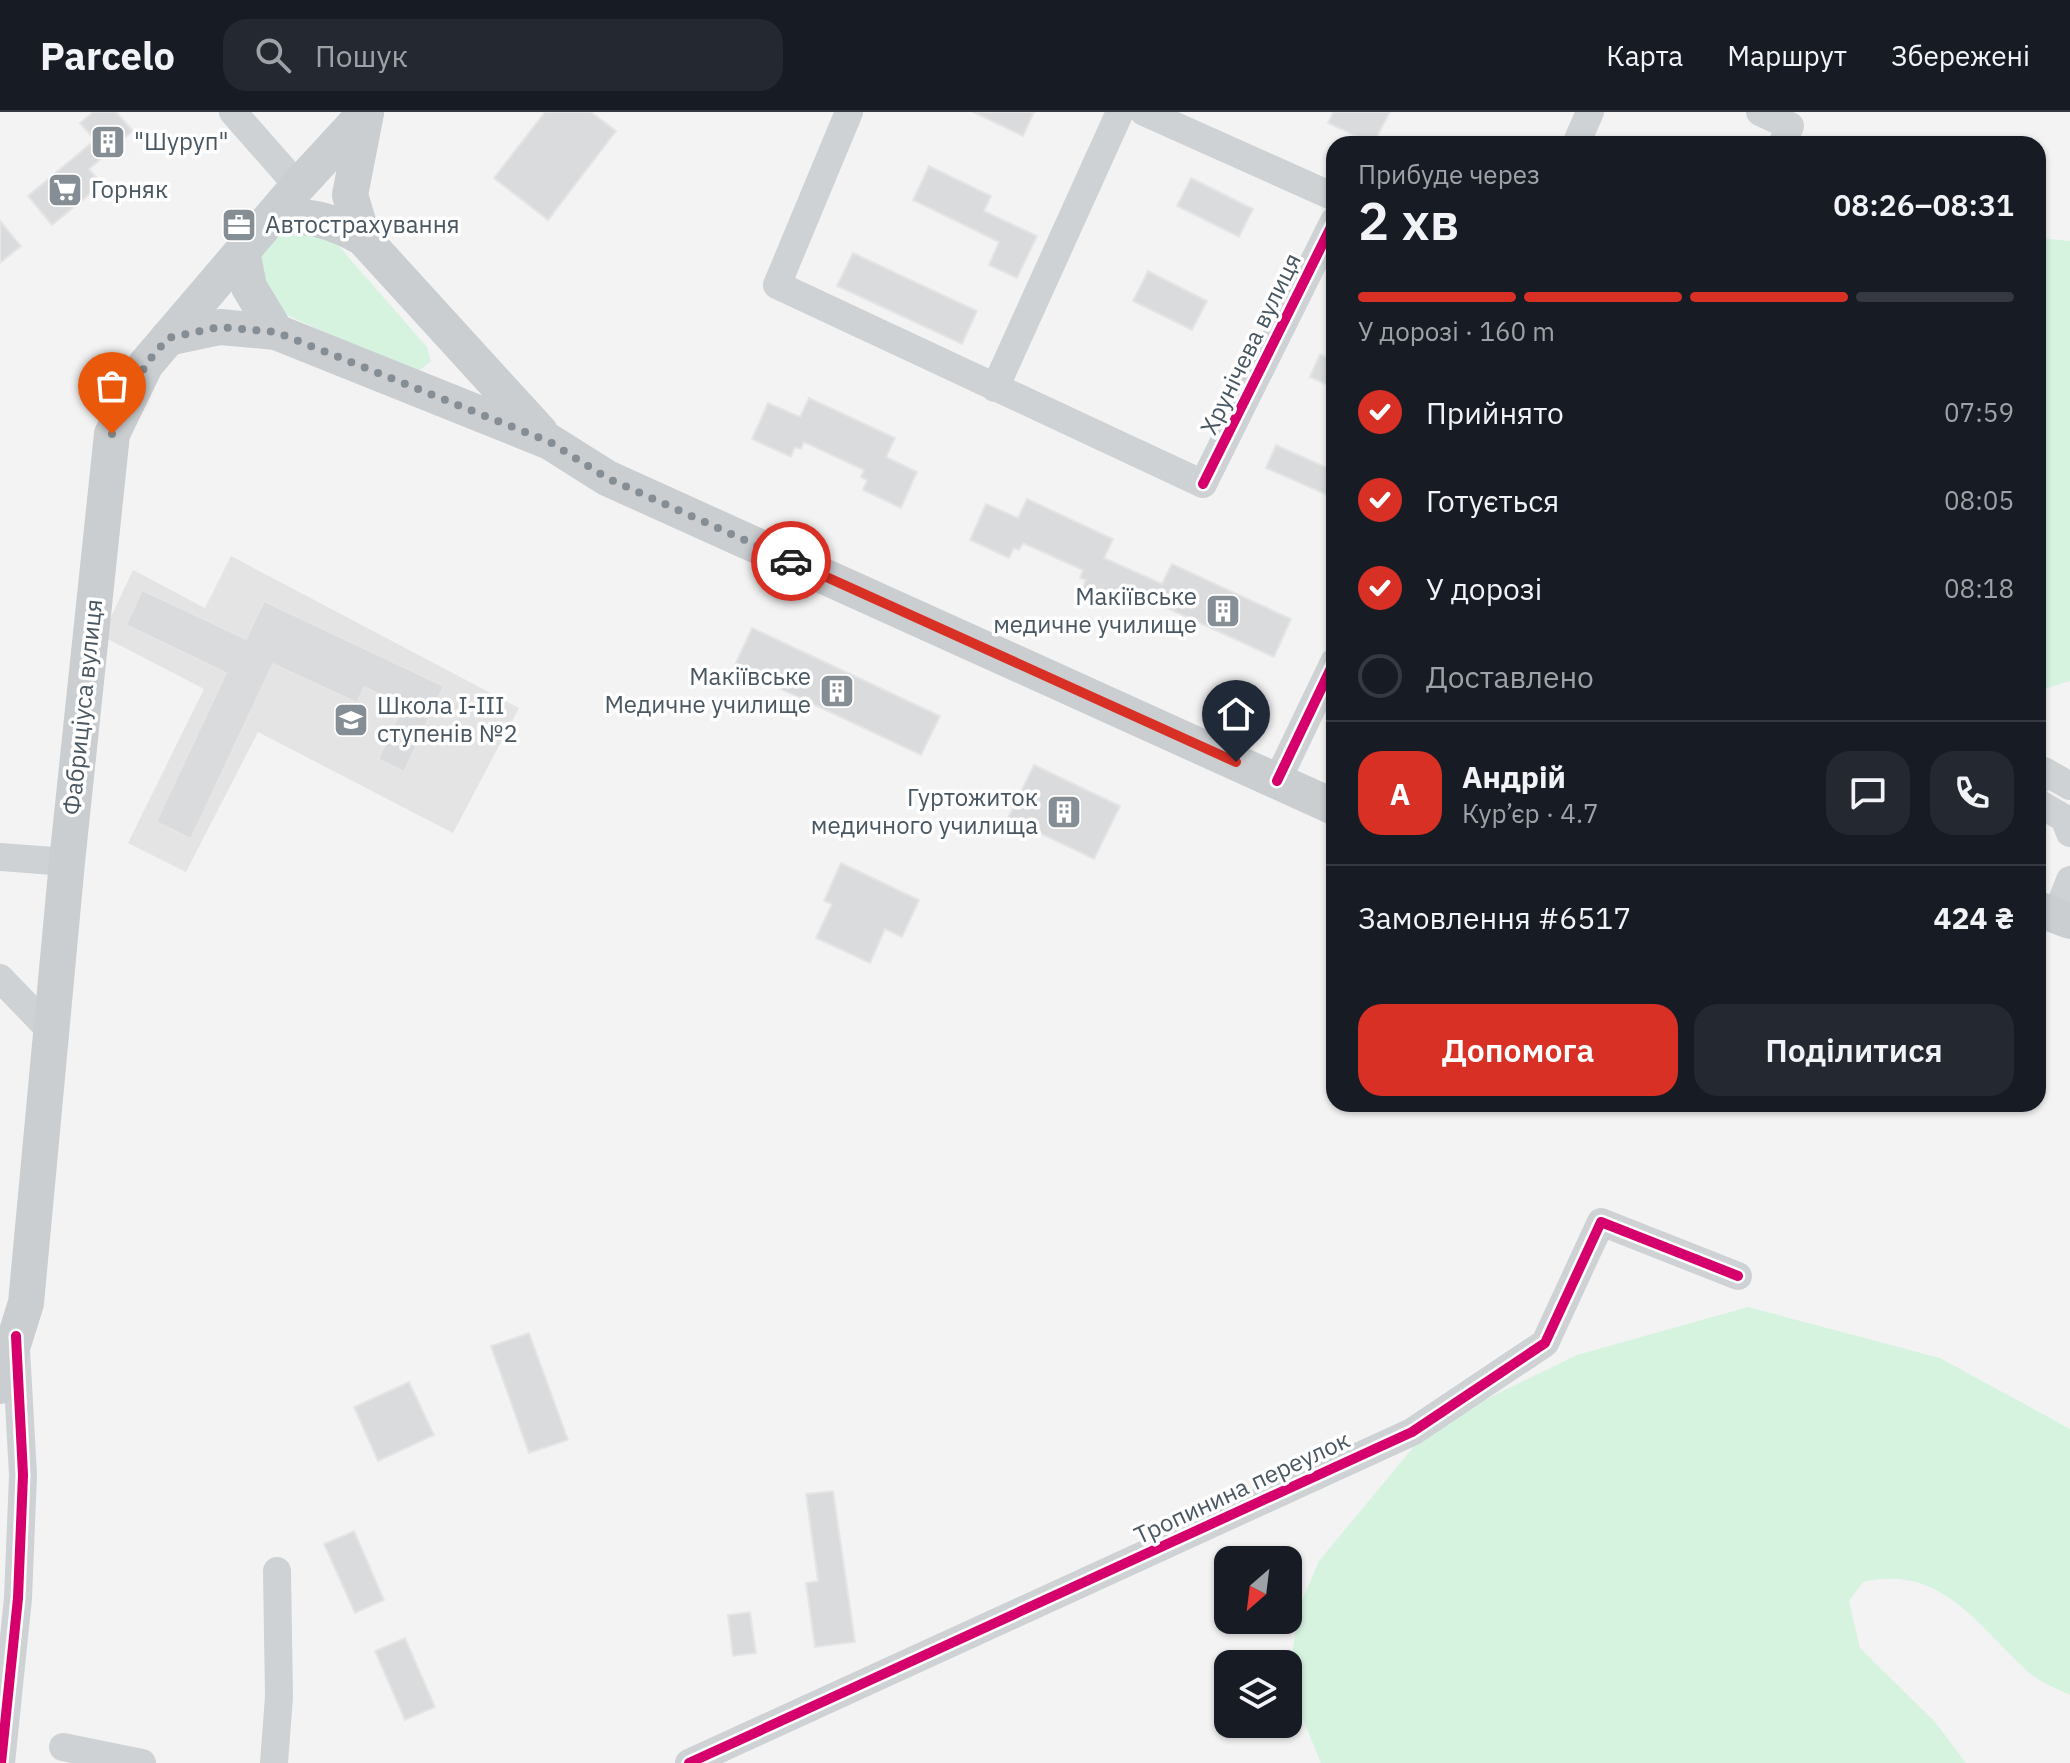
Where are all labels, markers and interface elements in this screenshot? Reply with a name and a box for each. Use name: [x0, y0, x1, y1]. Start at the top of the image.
search box: [223, 19, 783, 91]
text: Parcelo: [40, 31, 175, 80]
icon: search: [251, 33, 295, 77]
text: Пошук: [315, 36, 408, 75]
text: Карта: [1606, 37, 1683, 74]
text: Маршрут: [1727, 37, 1847, 74]
text: Збережені: [1891, 37, 2030, 74]
building icon: "Шуруп": [89, 123, 127, 161]
place label: "Шуруп": [134, 125, 229, 157]
text: Прибуде через: [1358, 157, 1540, 191]
supermarket icon: Горняк: [46, 171, 84, 209]
place label: Горняк: [91, 173, 168, 205]
text: 08:26–08:31: [1833, 185, 2014, 224]
text: 2 хв: [1358, 187, 1459, 254]
office icon: Автострахування: [220, 206, 258, 244]
place label: Автострахування: [265, 208, 460, 240]
street label: Хрунічева вулиця: [1192, 247, 1308, 440]
text: У дорозі · 160 m: [1358, 314, 1555, 348]
pin: [78, 352, 146, 434]
icon: bag: [90, 364, 134, 408]
icon: check: [1358, 390, 1402, 434]
text: Прийнято: [1426, 393, 1564, 432]
text: 07:59: [1944, 395, 2014, 429]
icon: check: [1358, 478, 1402, 522]
text: Готується: [1426, 481, 1559, 520]
text: 08:05: [1944, 483, 2014, 517]
courier: [751, 521, 831, 601]
icon: car: [769, 539, 813, 583]
icon: check: [1358, 566, 1402, 610]
text: У дорозі: [1426, 569, 1542, 608]
text: 08:18: [1944, 571, 2014, 605]
place label: Макіївське медичне училище: [993, 580, 1197, 640]
building icon: Макіївське медичне училище: [1204, 592, 1242, 630]
street label: Фабриціуса вулиця: [55, 597, 109, 816]
text: Доставлено: [1426, 657, 1594, 696]
place label: Макіївське Медичне училище: [604, 660, 811, 720]
building icon: Макіївське Медичне училище: [818, 672, 856, 710]
pin: [1202, 680, 1270, 762]
place label: Школа I-III ступенів №2: [377, 689, 518, 749]
icon: home: [1214, 692, 1258, 736]
school or university icon: Школа I-III ступенів №2: [332, 701, 370, 739]
button: chat: [1826, 751, 1910, 835]
button: phone: [1930, 751, 2014, 835]
text: Андрій: [1462, 757, 1566, 796]
text: А: [1390, 774, 1410, 813]
place label: Гуртожиток медичного училища: [811, 781, 1038, 841]
building icon: Гуртожиток медичного училища: [1045, 793, 1083, 831]
text: Кур’єр · 4.7: [1462, 796, 1599, 830]
text: Замовлення #6517: [1358, 898, 1631, 937]
text: 424 ₴: [1934, 898, 2014, 937]
button: Допомога: [1358, 1004, 1678, 1096]
button: Поділитися: [1694, 1004, 2014, 1096]
street label: Тропинина переулок: [1129, 1423, 1355, 1551]
north arrow: [1214, 1546, 1302, 1634]
map controls: [1214, 1546, 1302, 1738]
button: layers: [1214, 1650, 1302, 1738]

